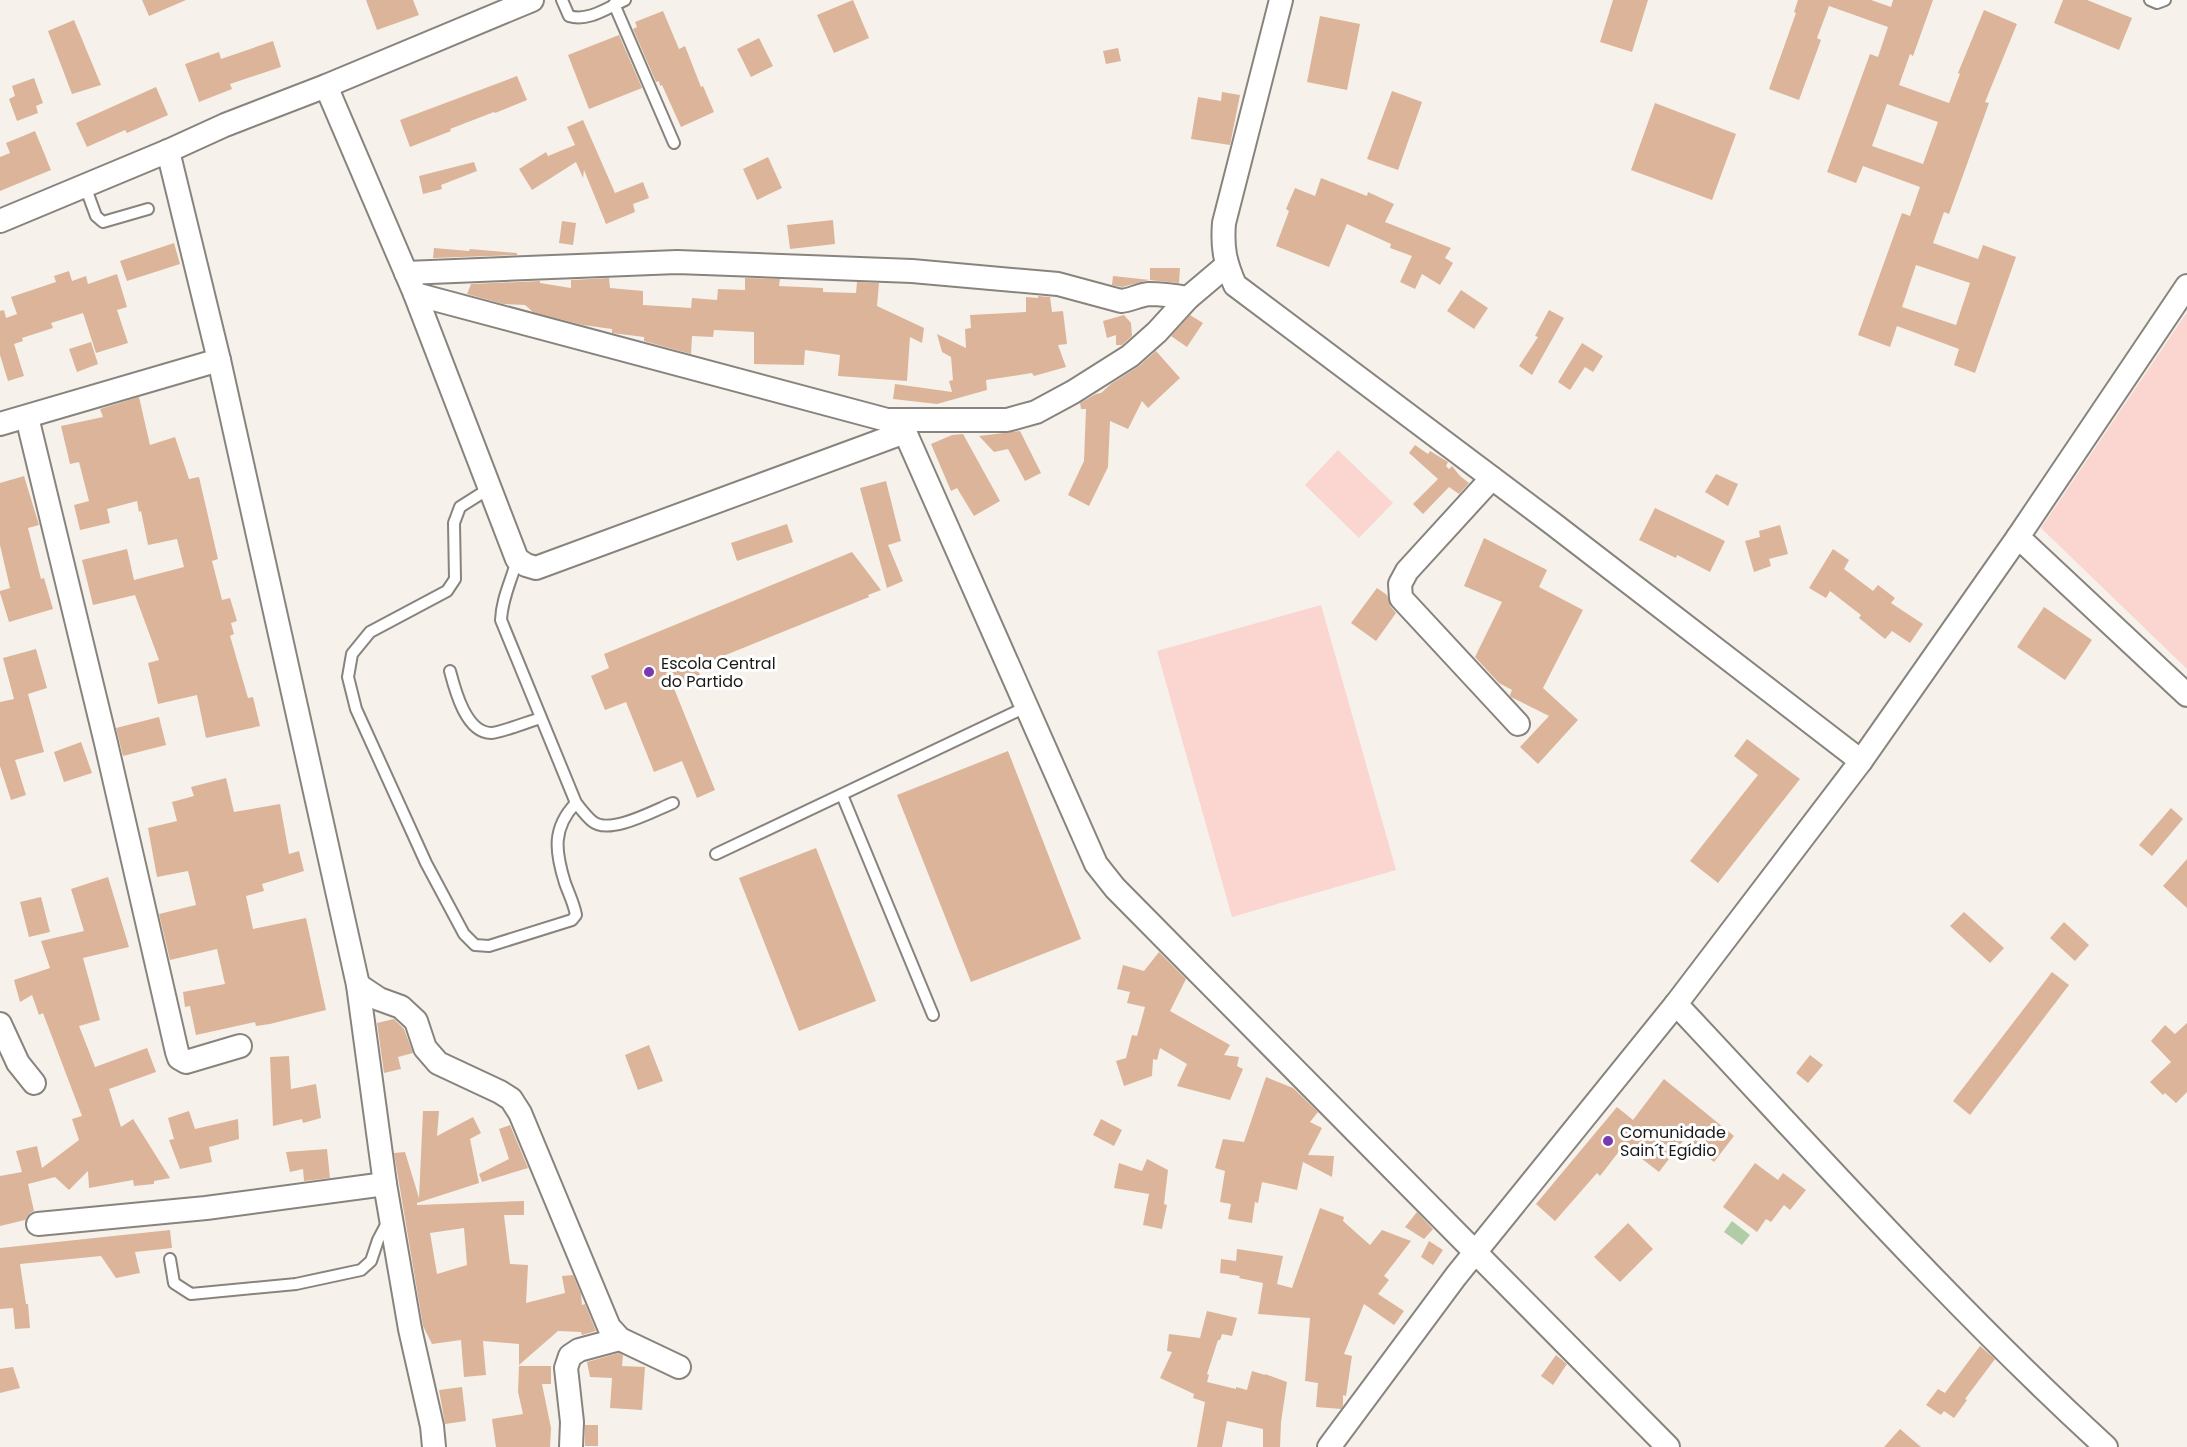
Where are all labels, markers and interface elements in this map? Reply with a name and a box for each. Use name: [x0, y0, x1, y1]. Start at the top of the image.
place label: Escola Central do Partido: [661, 652, 776, 693]
marker: Escola Central do Partido: [642, 665, 656, 679]
place label: Comunidade Sain´t Egídio: [1620, 1121, 1726, 1162]
marker: Comunidade Sain´t Egídio: [1601, 1134, 1615, 1148]

